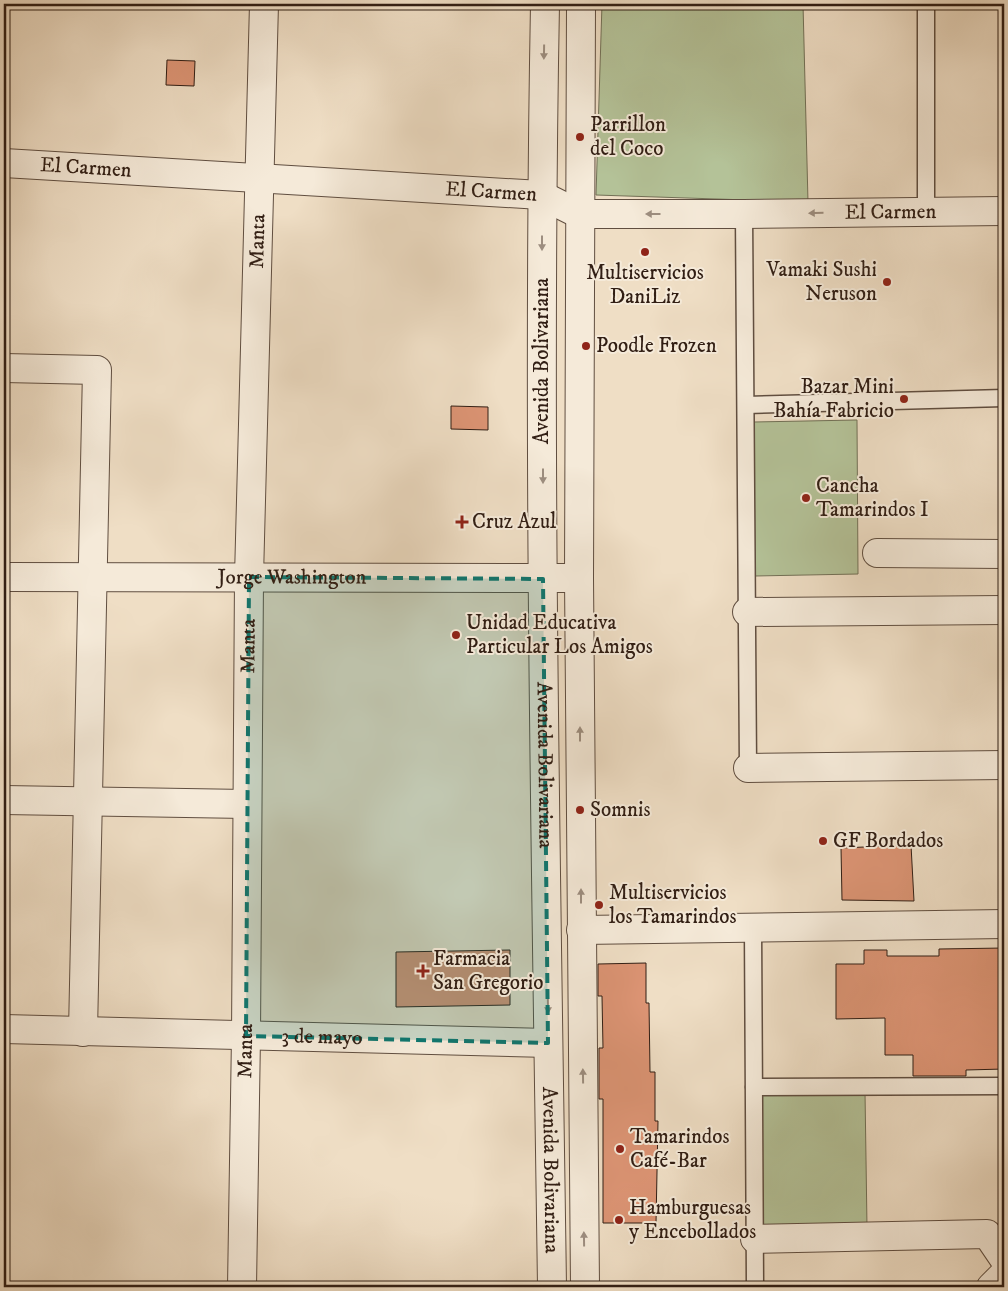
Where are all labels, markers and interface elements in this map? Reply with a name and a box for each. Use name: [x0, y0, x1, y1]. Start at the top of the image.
one-way arrow: [540, 45, 548, 61]
place label: Parrillon del Coco: [590, 112, 666, 162]
marker: Parrillon del Coco: [574, 131, 586, 143]
street label: El Carmen: [39, 152, 132, 184]
street label: El Carmen: [445, 176, 538, 208]
street label: El Carmen: [844, 199, 937, 226]
one-way arrow: [807, 209, 823, 217]
one-way arrow: [645, 210, 661, 218]
street label: Manta: [244, 213, 272, 269]
one-way arrow: [538, 236, 546, 252]
marker: Multiservicios DaniLiz: [639, 246, 651, 258]
place label: Vamaki Sushi Neruson: [765, 257, 877, 307]
place label: Multiservicios DaniLiz: [586, 260, 704, 310]
marker: Vamaki Sushi Neruson: [881, 276, 893, 288]
street label: Avenida Bolivariana: [529, 278, 555, 444]
place label: Poodle Frozen: [596, 333, 717, 359]
marker: Poodle Frozen: [580, 340, 592, 352]
place label: Bazar Mini Bahía Fabricio: [773, 374, 894, 424]
marker: Bazar Mini Bahía Fabricio: [898, 393, 910, 405]
one-way arrow: [539, 468, 547, 484]
place label: Cancha Tamarindos I: [816, 473, 929, 523]
marker: Cancha Tamarindos I: [800, 492, 812, 504]
place label: Cruz Azul: [472, 509, 557, 535]
marker: Cruz Azul: [456, 516, 468, 528]
street label: Jorge Washington: [216, 564, 366, 591]
place label: Unidad Educativa Particular Los Amigos: [466, 610, 653, 660]
street label: Manta: [235, 619, 262, 673]
marker: Unidad Educativa Particular Los Amigos: [450, 629, 462, 641]
street label: Avenida Bolivariana: [531, 682, 559, 849]
one-way arrow: [576, 725, 584, 741]
place label: Somnis: [590, 797, 650, 823]
marker: Somnis: [574, 804, 586, 816]
place label: GF Bordados: [833, 828, 943, 854]
marker: GF Bordados: [817, 835, 829, 847]
place label: Multiservicios los Tamarindos: [609, 880, 736, 930]
one-way arrow: [577, 888, 585, 904]
marker: Multiservicios los Tamarindos: [593, 899, 605, 911]
place label: Farmacia San Gregorio: [433, 946, 543, 996]
marker: Farmacia San Gregorio: [417, 965, 429, 977]
one-way arrow: [544, 998, 552, 1014]
street label: 3 de mayo: [281, 1023, 363, 1051]
street label: Manta: [232, 1024, 259, 1079]
one-way arrow: [579, 1068, 587, 1084]
street label: Avenida Bolivariana: [536, 1087, 565, 1254]
place label: Tamarindos Café-Bar: [630, 1124, 730, 1174]
marker: Tamarindos Café-Bar: [614, 1143, 626, 1155]
place label: Hamburguesas y Encebollados: [629, 1195, 756, 1245]
marker: Hamburguesas y Encebollados: [613, 1214, 625, 1226]
one-way arrow: [580, 1230, 588, 1246]

